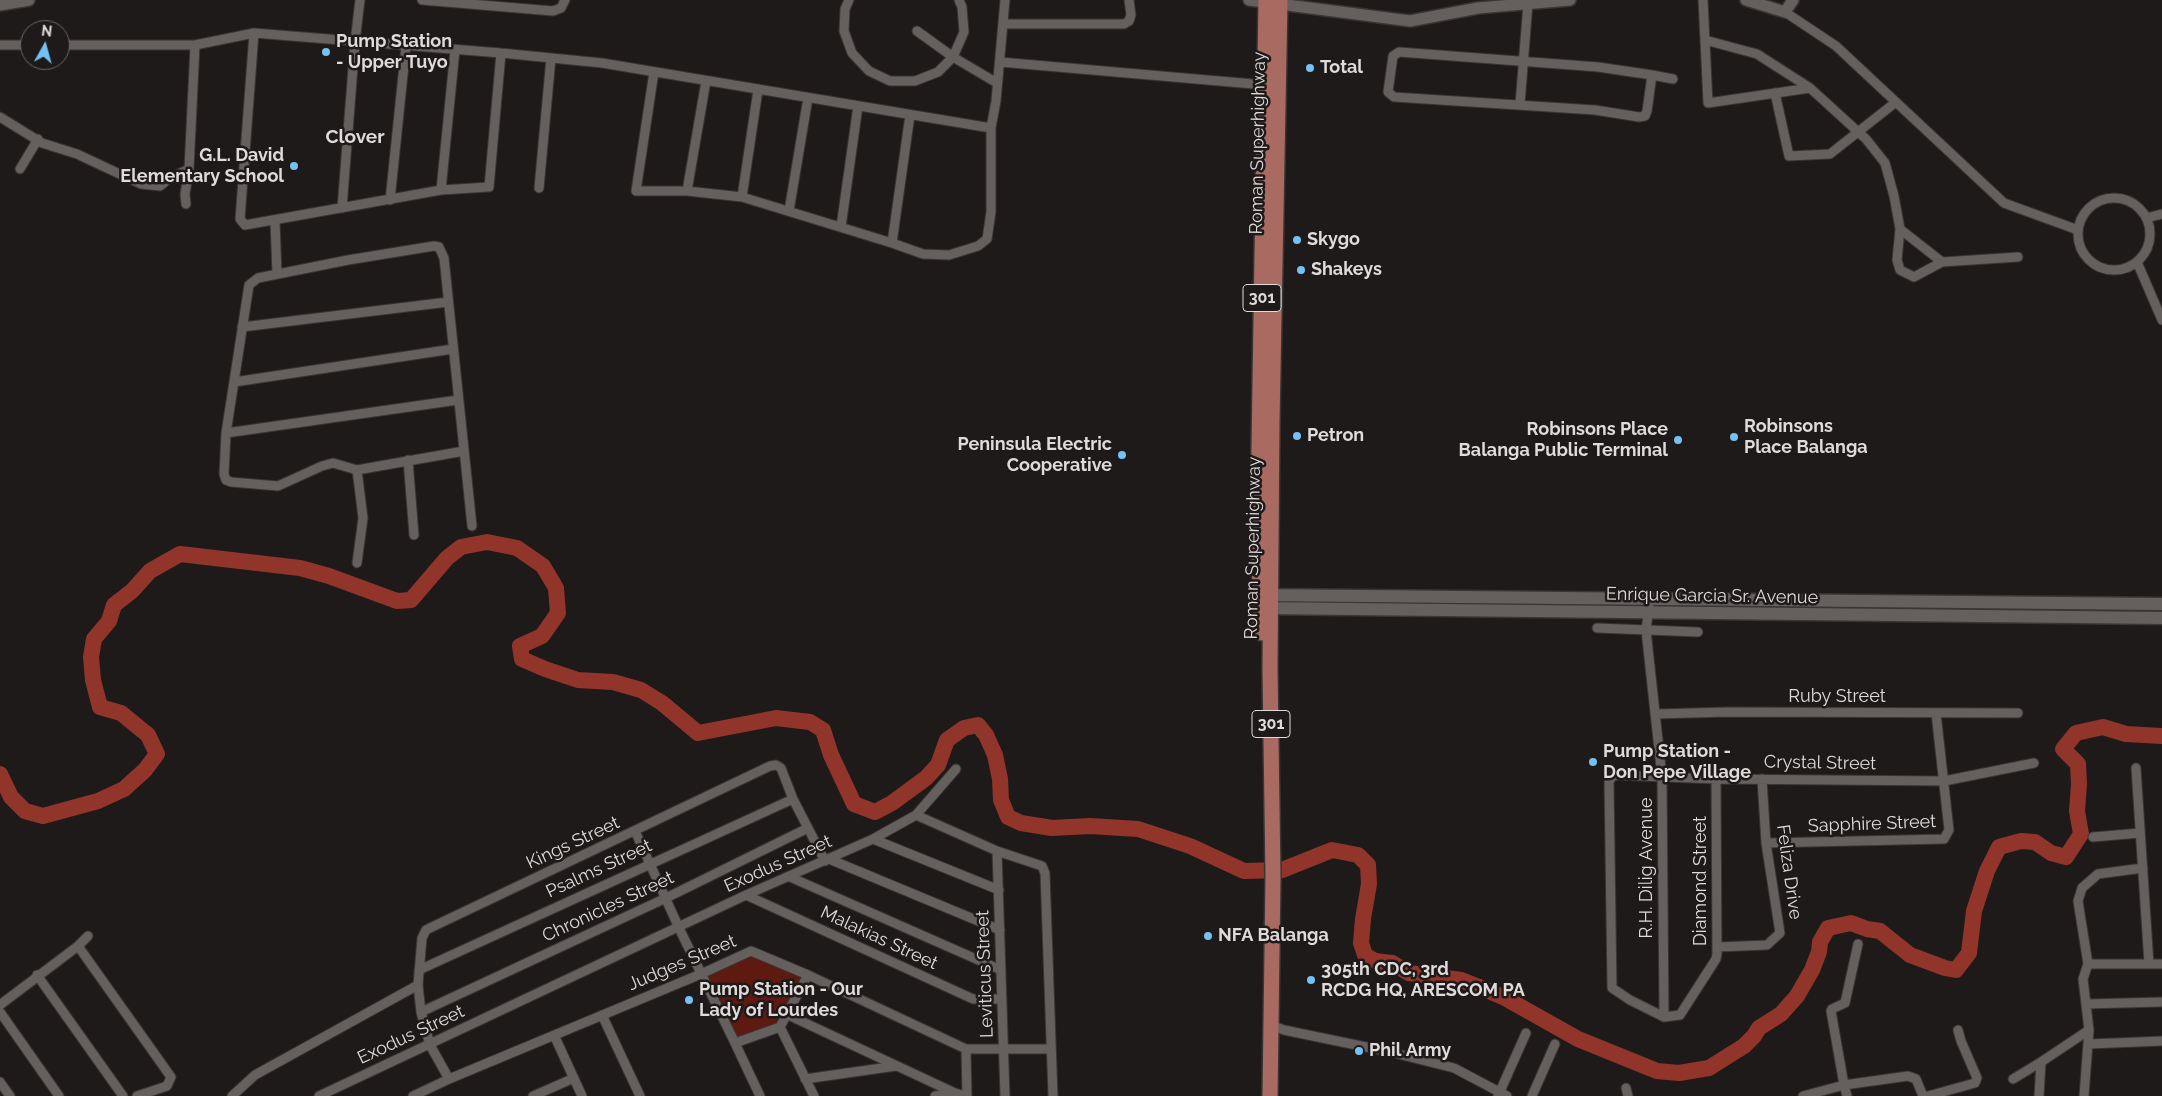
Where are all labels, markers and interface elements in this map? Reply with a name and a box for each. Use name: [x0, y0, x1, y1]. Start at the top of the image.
north arrow: [20, 20, 70, 70]
text: N: [40, 23, 53, 40]
place label: Pump Station - Upper Tuyo: [336, 31, 452, 74]
marker: Pump Station - Upper Tuyo: [320, 46, 332, 58]
street label: Roman Superhighway: [1246, 51, 1270, 235]
place label: Total: [1320, 57, 1363, 79]
marker: Total: [1304, 62, 1316, 74]
district label: Clover: [325, 126, 385, 148]
place label: G.L. David Elementary School: [120, 145, 284, 188]
marker: G.L. David Elementary School: [288, 160, 300, 172]
place label: Skygo: [1307, 229, 1360, 251]
marker: Skygo: [1291, 234, 1303, 246]
place label: Shakeys: [1311, 259, 1382, 281]
marker: Shakeys: [1295, 264, 1307, 276]
road number: 301: [1243, 284, 1281, 312]
place label: Robinsons Place Balanga: [1744, 416, 1868, 458]
place label: Robinsons Place Balanga Public Terminal: [1459, 419, 1668, 462]
place label: Petron: [1307, 425, 1364, 447]
marker: Petron: [1291, 430, 1303, 442]
marker: Robinsons Place Balanga: [1728, 431, 1740, 443]
place label: Peninsula Electric Cooperative: [957, 434, 1112, 476]
marker: Robinsons Place Balanga Public Terminal: [1672, 434, 1684, 446]
marker: Peninsula Electric Cooperative: [1116, 449, 1128, 461]
street label: Roman Superhighway: [1241, 456, 1265, 640]
street label: Enrique Garcia Sr. Avenue: [1606, 583, 1818, 609]
street label: Ruby Street: [1788, 686, 1886, 708]
road number: 301: [1252, 711, 1290, 738]
place label: Pump Station - Don Pepe Village: [1603, 741, 1751, 784]
street label: Crystal Street: [1764, 751, 1876, 775]
marker: Pump Station - Don Pepe Village: [1587, 756, 1599, 768]
street label: R.H. Dilig Avenue: [1636, 798, 1658, 938]
street label: Sapphire Street: [1807, 811, 1937, 837]
street label: Kings Street: [523, 812, 623, 874]
street label: Diamond Street: [1690, 816, 1712, 946]
street label: Feliza Drive: [1772, 823, 1806, 921]
street label: Exodus Street: [721, 831, 835, 897]
street label: Psalms Street: [543, 835, 655, 903]
street label: Chronicles Street: [539, 867, 677, 947]
street label: Malakias Street: [817, 901, 941, 975]
street label: Leviticus Street: [972, 910, 998, 1038]
place label: NFA Balanga: [1218, 925, 1329, 947]
marker: NFA Balanga: [1202, 930, 1214, 942]
street label: Judges Street: [625, 931, 739, 995]
place label: 305th CDC, 3rd RCDG HQ, ARESCOM PA: [1321, 959, 1525, 1002]
marker: 305th CDC, 3rd RCDG HQ, ARESCOM PA: [1305, 974, 1317, 986]
place label: Pump Station - Our Lady of Lourdes: [699, 979, 863, 1022]
marker: Pump Station - Our Lady of Lourdes: [683, 994, 695, 1006]
street label: Exodus Street: [354, 1001, 468, 1069]
place label: Phil Army: [1369, 1040, 1451, 1062]
marker: Phil Army: [1353, 1045, 1365, 1057]

